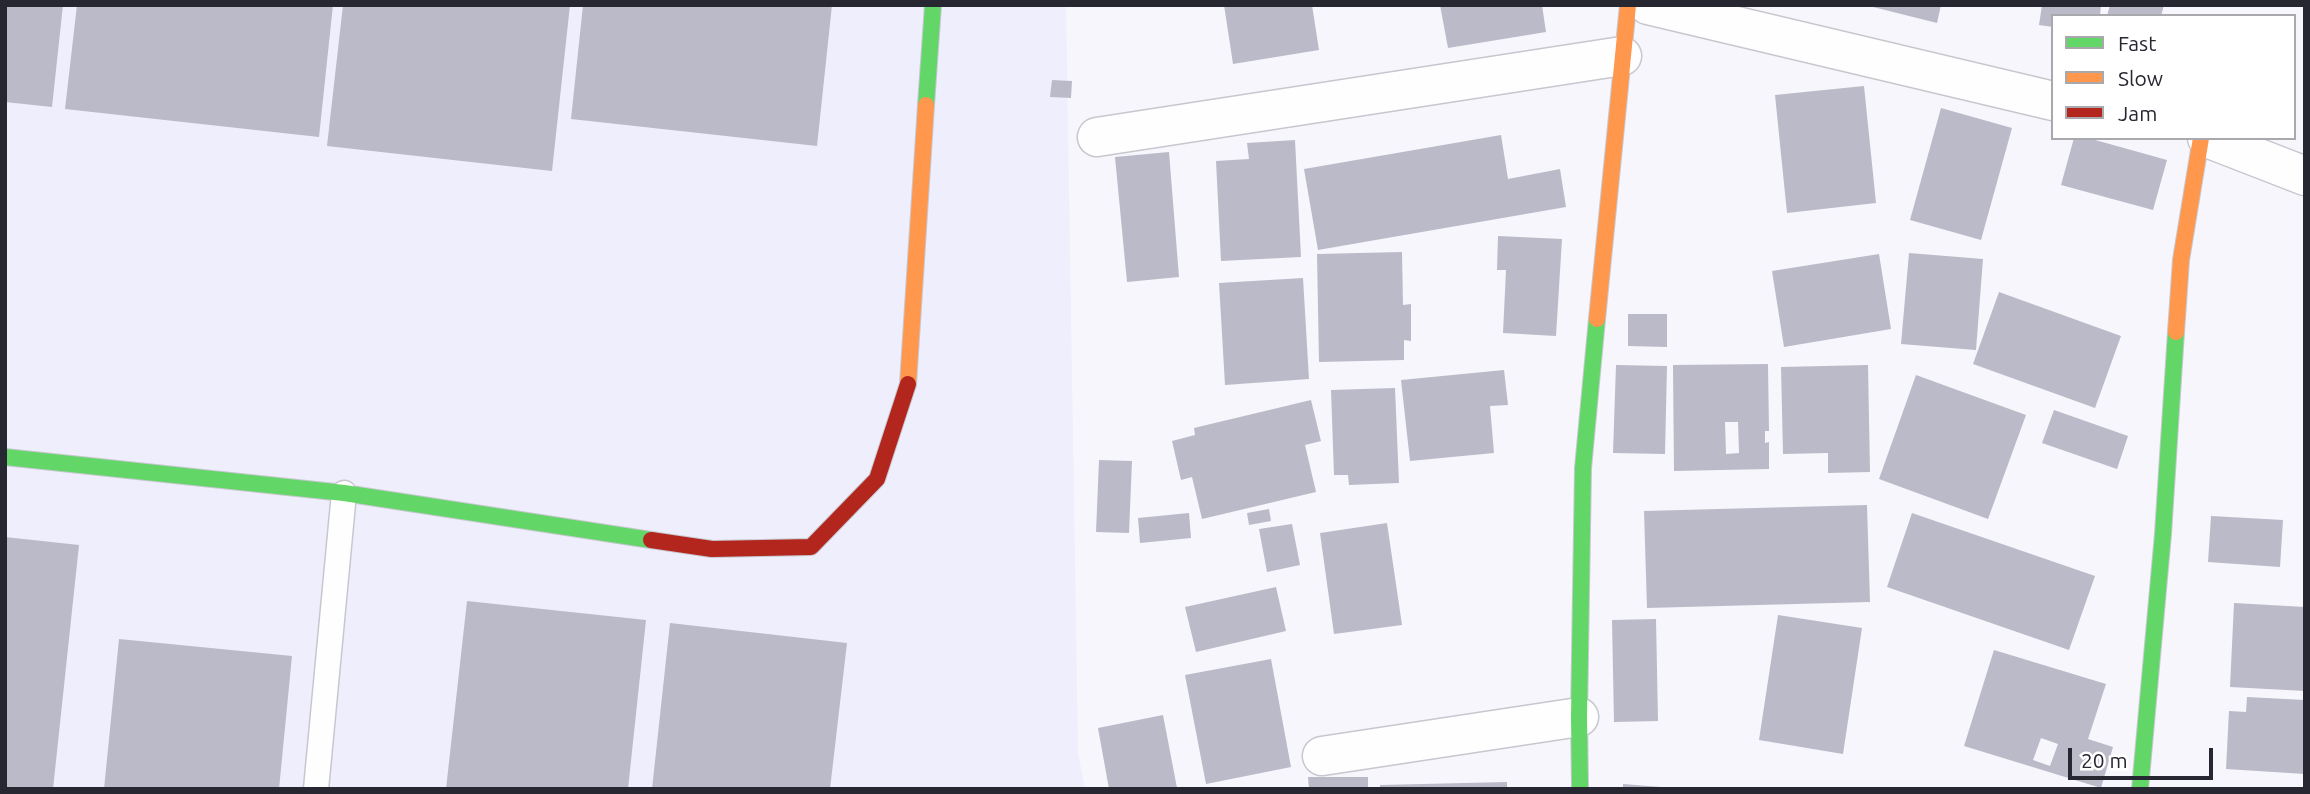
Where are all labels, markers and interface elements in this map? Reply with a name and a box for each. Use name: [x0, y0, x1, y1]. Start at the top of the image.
legend: [2051, 14, 2296, 140]
text: Fast: [2118, 31, 2156, 55]
text: Slow: [2118, 66, 2163, 90]
text: Jam: [2118, 101, 2157, 125]
scale bar: [2072, 734, 2217, 778]
text: 20 m: [2081, 748, 2128, 772]

